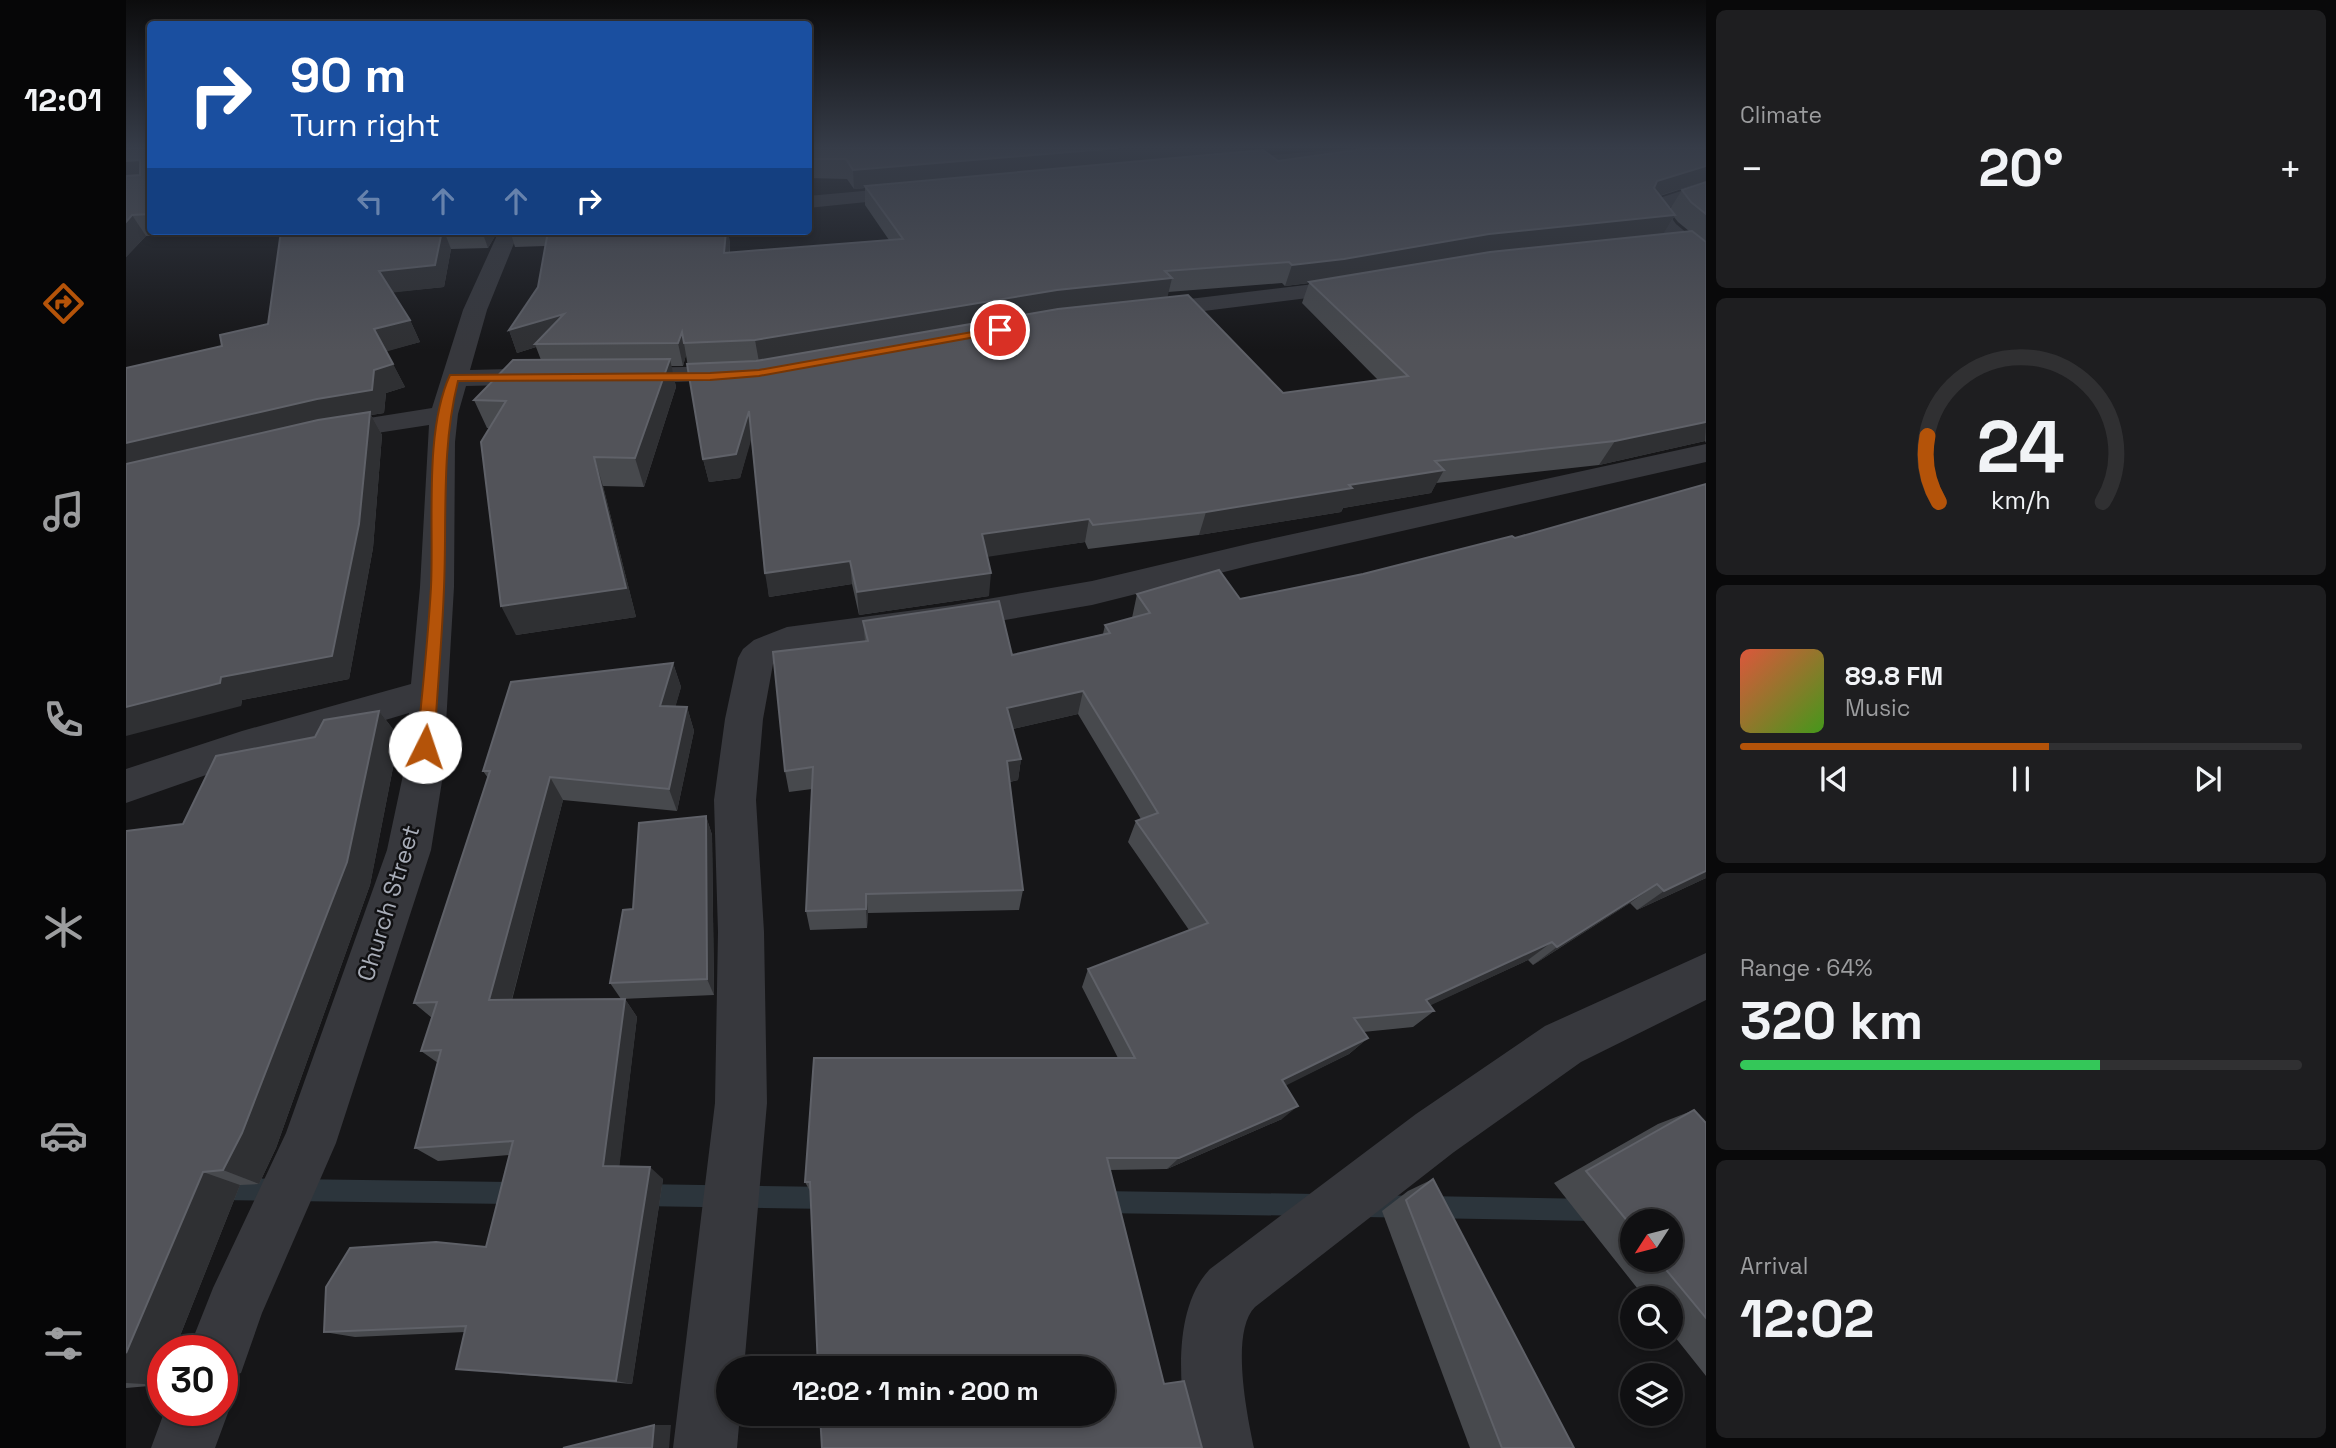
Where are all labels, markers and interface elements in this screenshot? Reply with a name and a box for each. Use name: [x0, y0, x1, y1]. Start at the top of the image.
text: 90 m: [290, 44, 406, 106]
icon: right: [175, 49, 266, 140]
text: 12:01: [24, 80, 102, 120]
text: Climate: [1740, 100, 1822, 130]
text: Turn right: [290, 105, 440, 145]
text: 20°: [1978, 135, 2064, 201]
text: −: [1740, 145, 1764, 193]
text: +: [2278, 145, 2302, 193]
icon: left: [351, 182, 389, 220]
icon: ahead: [424, 182, 462, 220]
icon: ahead: [497, 182, 535, 220]
icon: right: [570, 182, 608, 220]
icon: directions: [39, 279, 88, 328]
pin: [970, 300, 1030, 360]
icon: arrive: [981, 311, 1019, 349]
text: 24: [1977, 401, 2065, 494]
text: km/h: [1991, 484, 2051, 516]
icon: music: [39, 487, 88, 536]
text: 89.8 FM: [1845, 659, 1943, 693]
text: Music: [1845, 693, 1910, 723]
icon: phone: [39, 695, 88, 744]
position arrow: [388, 710, 462, 784]
icon: previous: [1815, 760, 1853, 798]
icon: pause: [2002, 760, 2040, 798]
icon: next: [2189, 760, 2227, 798]
street label: Church Street: [350, 821, 426, 985]
icon: climate: [39, 903, 88, 952]
text: Range · 64%: [1740, 953, 1873, 983]
text: 320 km: [1740, 988, 1923, 1054]
icon: car: [39, 1111, 88, 1160]
north arrow: [1620, 1209, 1684, 1272]
map controls: [1620, 1209, 1683, 1426]
text: Arrival: [1740, 1251, 1808, 1281]
button: search: [1620, 1286, 1683, 1349]
text: 12:02: [1740, 1286, 1874, 1352]
icon: filters: [39, 1319, 88, 1368]
speed limit sign: 30: [147, 1335, 238, 1426]
button: layers: [1620, 1363, 1683, 1426]
text: 12:02 · 1 min · 200 m: [792, 1374, 1039, 1408]

